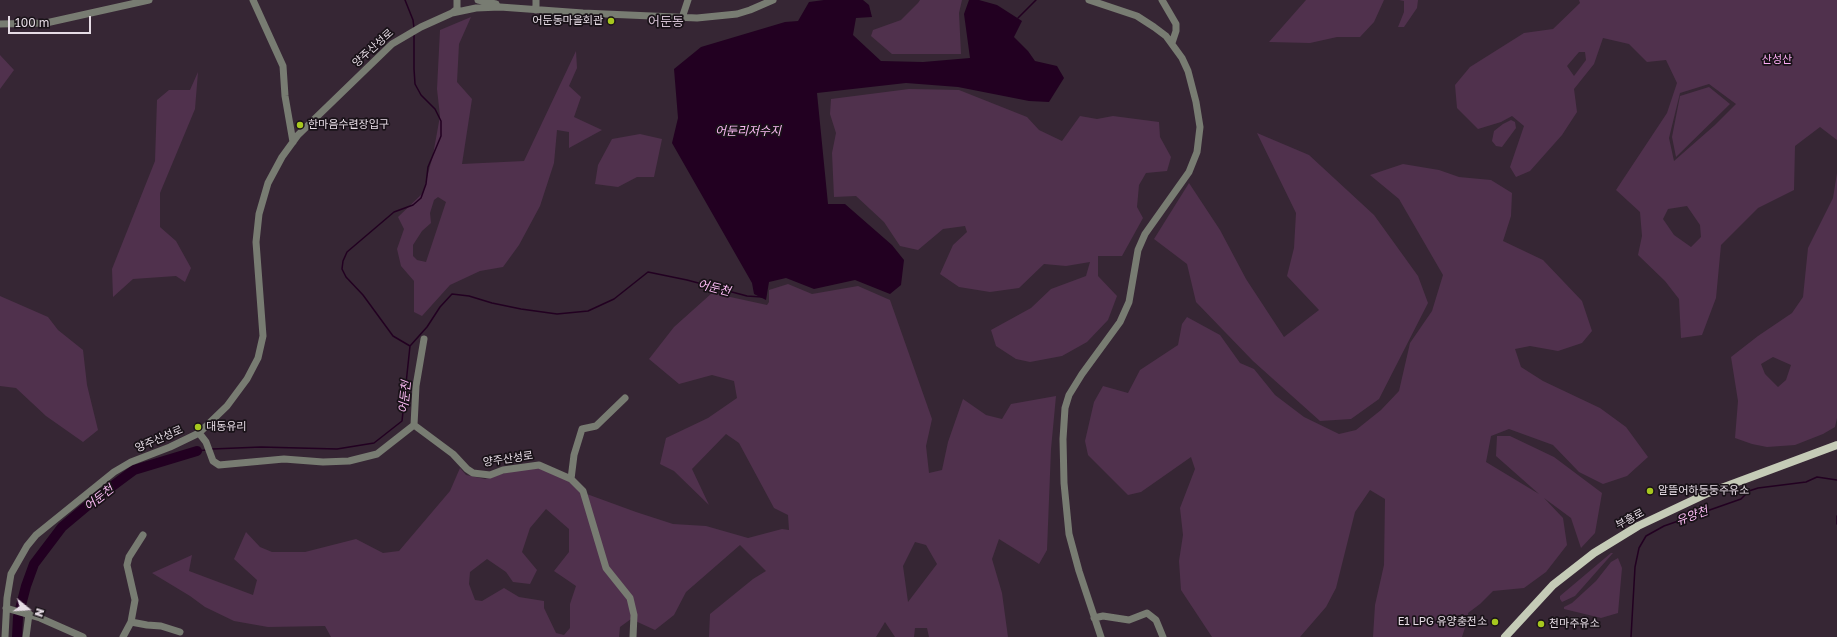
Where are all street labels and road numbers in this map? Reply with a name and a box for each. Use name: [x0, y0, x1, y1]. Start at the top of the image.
street label: 양주산성로: [350, 26, 396, 70]
street label: 양주산성로: [133, 423, 185, 455]
street label: 양주산성로: [482, 449, 534, 469]
street label: 부흥로: [1613, 506, 1647, 532]

